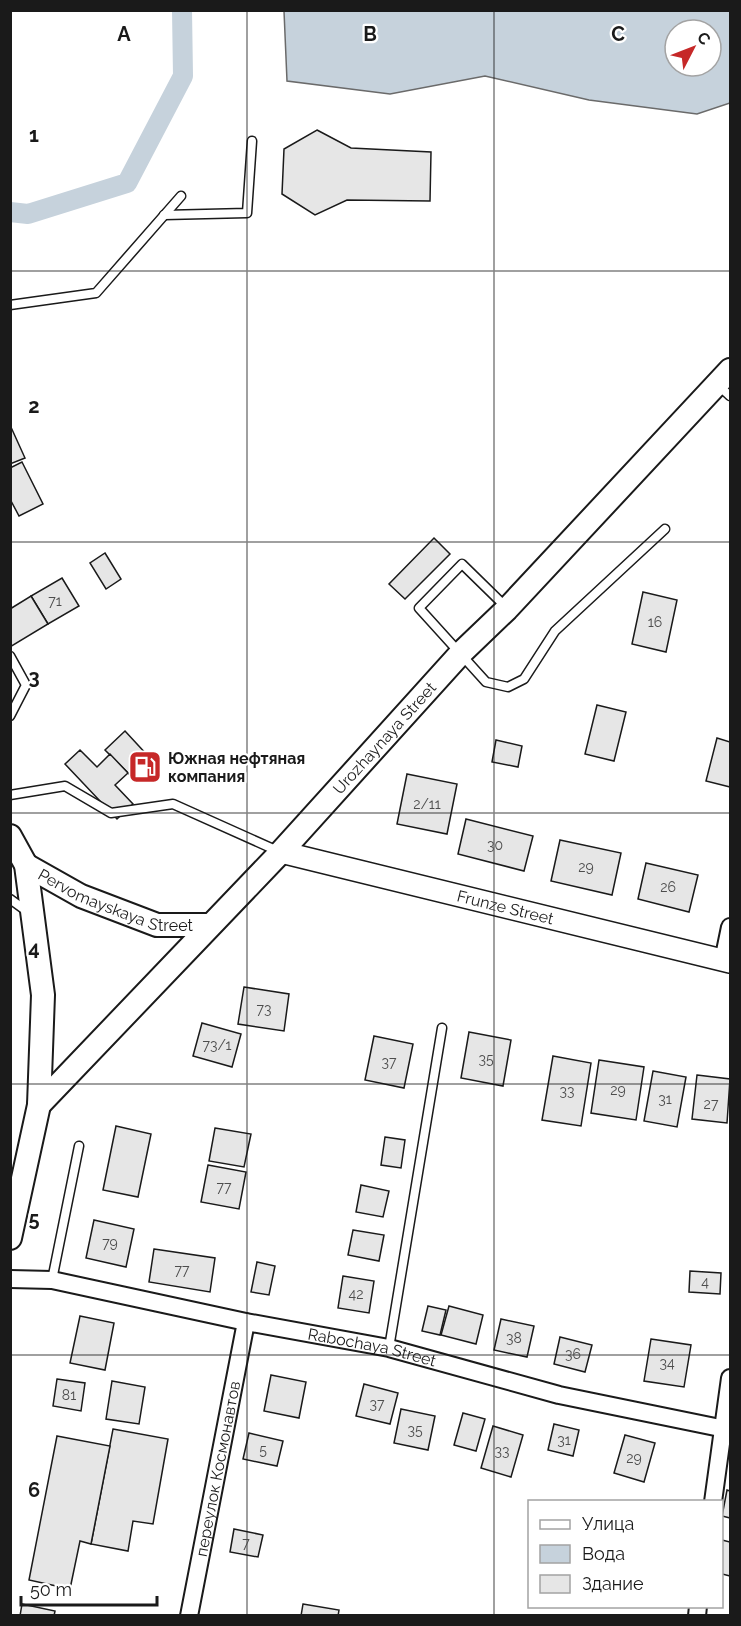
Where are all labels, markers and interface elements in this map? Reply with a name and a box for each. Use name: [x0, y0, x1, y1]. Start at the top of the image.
north arrow: [663, 18, 723, 78]
text: A: [117, 22, 131, 46]
text: B: [363, 22, 377, 46]
text: C: [611, 22, 625, 46]
text: С: [693, 28, 715, 49]
text: 1: [29, 123, 39, 147]
text: 2: [28, 394, 40, 418]
house number: 71: [48, 593, 62, 609]
house number: 16: [648, 614, 662, 630]
text: 3: [28, 665, 40, 689]
street label: Urozhaynaya Street: [329, 678, 441, 798]
fuel station icon: Южная нефтяная компания: [127, 749, 163, 785]
place label: Южная нефтяная компания: [168, 749, 305, 786]
house number: 2/11: [413, 796, 441, 812]
house number: 30: [487, 837, 503, 853]
house number: 29: [578, 859, 594, 875]
street label: Pervomayskaya Street: [35, 865, 193, 935]
house number: 26: [660, 879, 676, 895]
street label: Frunze Street: [455, 886, 556, 929]
text: 4: [28, 936, 40, 960]
house number: 73: [257, 1001, 271, 1017]
house number: 73/1: [202, 1037, 232, 1053]
house number: 35: [478, 1051, 494, 1067]
house number: 37: [382, 1054, 397, 1070]
house number: 29: [610, 1082, 626, 1098]
house number: 33: [560, 1083, 574, 1099]
house number: 31: [658, 1091, 672, 1107]
house number: 27: [704, 1096, 719, 1112]
house number: 77: [217, 1179, 232, 1195]
text: 5: [28, 1207, 40, 1231]
house number: 79: [102, 1235, 118, 1251]
house number: 77: [175, 1262, 190, 1278]
house number: 4: [701, 1274, 709, 1290]
house number: 42: [349, 1286, 363, 1302]
street label: Rabochaya Street: [306, 1324, 439, 1371]
house number: 38: [506, 1330, 522, 1346]
house number: 36: [565, 1346, 581, 1362]
house number: 34: [659, 1355, 675, 1371]
street label: переулок Космонавтов: [192, 1379, 244, 1558]
house number: 81: [62, 1387, 76, 1403]
house number: 37: [370, 1396, 385, 1412]
house number: 35: [407, 1422, 423, 1438]
house number: 31: [557, 1432, 571, 1448]
house number: 5: [259, 1442, 267, 1458]
house number: 33: [495, 1443, 509, 1459]
house number: 29: [626, 1450, 642, 1466]
text: 6: [28, 1478, 40, 1502]
legend: [528, 1500, 723, 1608]
text: Улица: [582, 1513, 634, 1534]
house number: 7: [242, 1535, 250, 1551]
text: Вода: [582, 1543, 625, 1564]
scale bar: [21, 1569, 158, 1607]
text: Здание: [582, 1573, 644, 1594]
text: 50 m: [30, 1579, 72, 1600]

